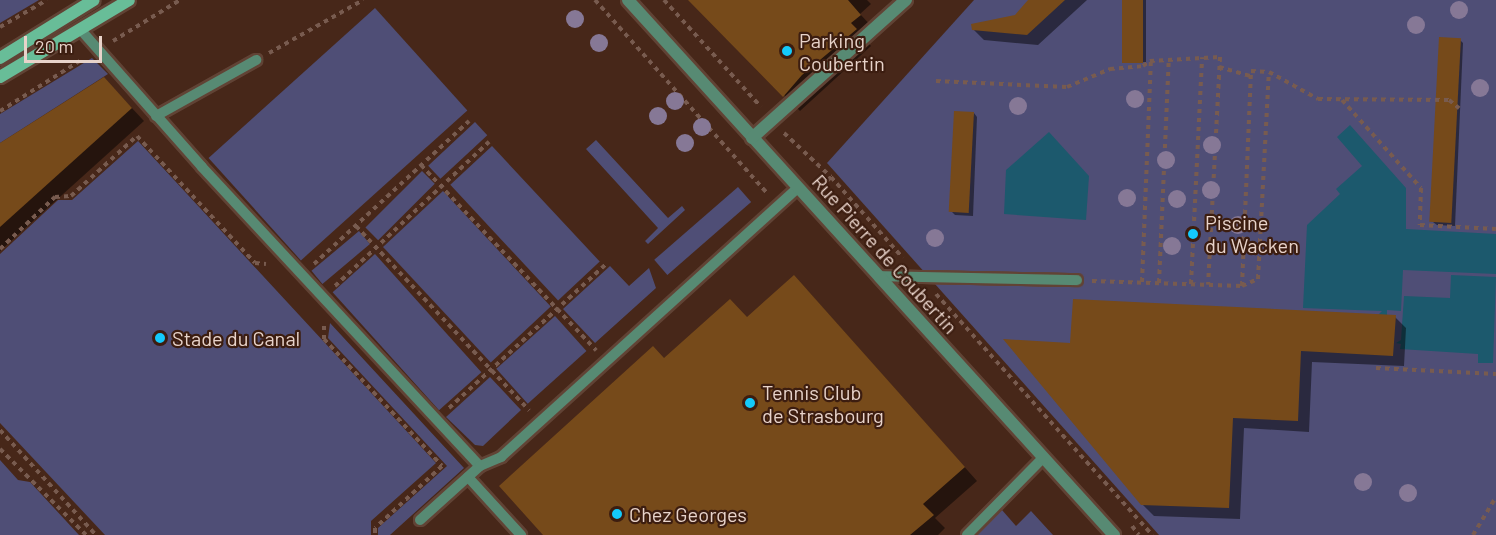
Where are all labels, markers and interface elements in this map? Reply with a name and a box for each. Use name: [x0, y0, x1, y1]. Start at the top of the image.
scale bar: [27, 24, 105, 62]
place label: Parking Coubertin: [799, 28, 885, 75]
text: 20 m: [35, 35, 73, 57]
marker: Parking Coubertin: [780, 44, 794, 58]
street label: Rue Pierre de Coubertin: [807, 169, 963, 339]
place label: Piscine du Wacken: [1205, 210, 1299, 257]
marker: Piscine du Wacken: [1186, 227, 1200, 241]
place label: Stade du Canal: [172, 326, 300, 350]
marker: Stade du Canal: [153, 331, 167, 345]
place label: Tennis Club de Strasbourg: [762, 380, 884, 427]
marker: Tennis Club de Strasbourg: [743, 396, 757, 410]
place label: Chez Georges: [629, 502, 747, 526]
marker: Chez Georges: [610, 507, 624, 521]

